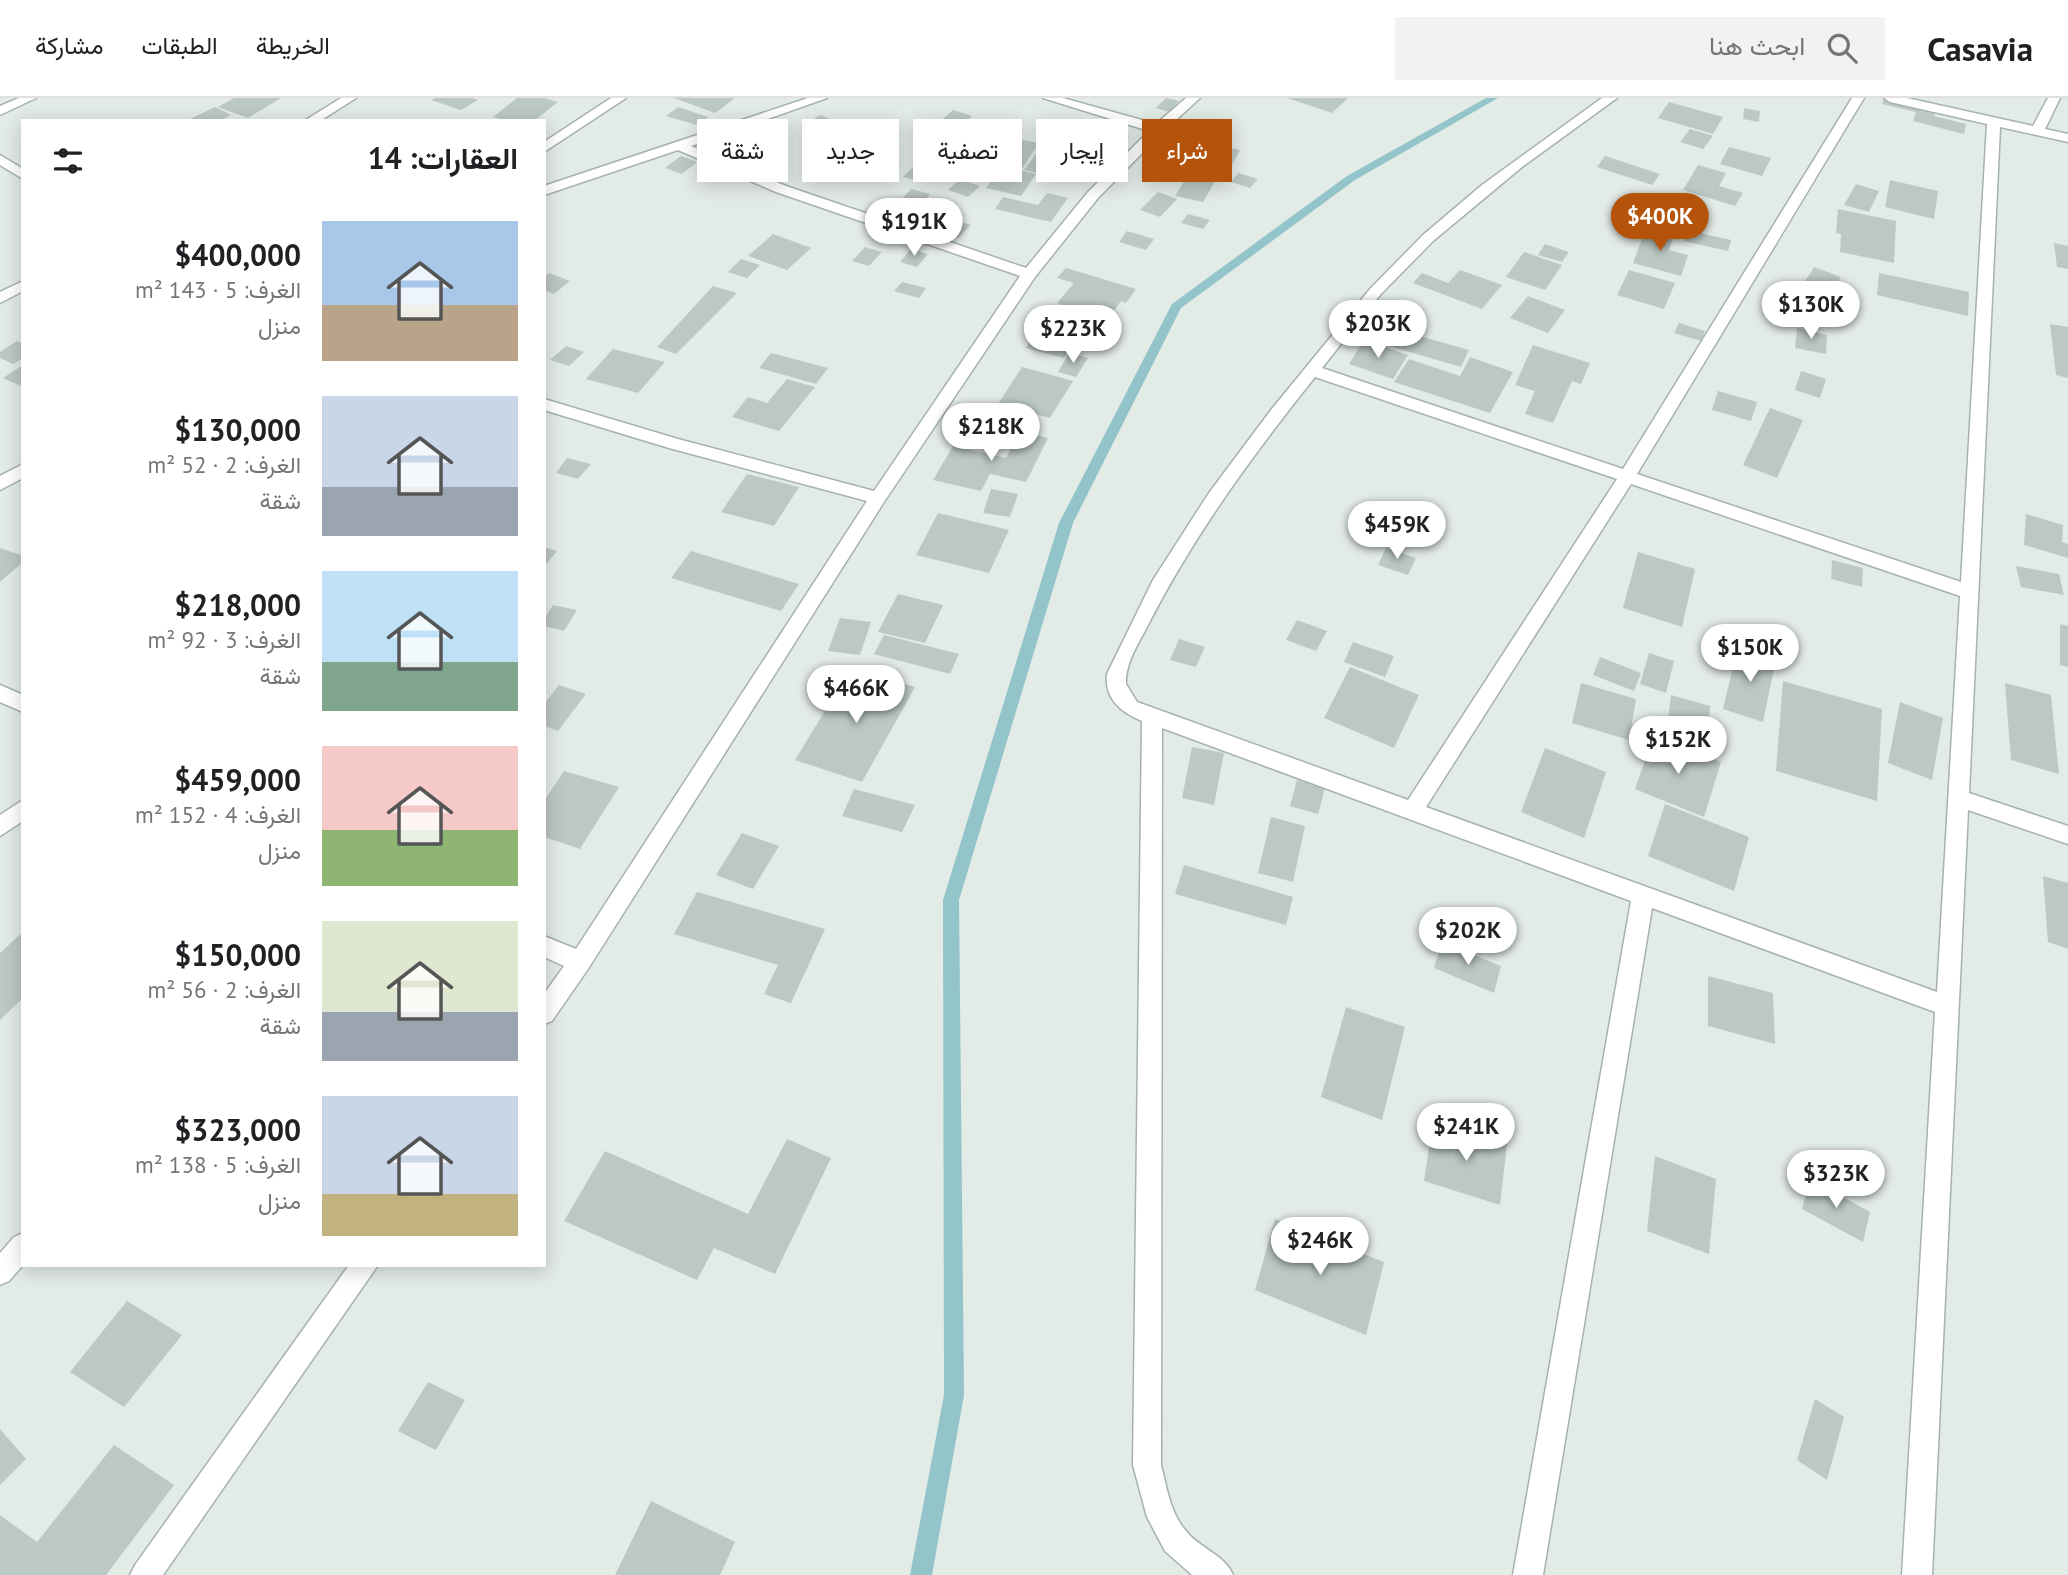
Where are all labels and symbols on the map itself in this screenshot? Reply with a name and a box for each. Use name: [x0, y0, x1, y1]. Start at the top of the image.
pin: $400K: [1611, 194, 1709, 253]
pin: $191K: [865, 198, 963, 258]
pin: $130K: [1762, 282, 1860, 341]
pin: $203K: [1329, 300, 1427, 360]
pin: $223K: [1024, 306, 1122, 365]
pin: $218K: [942, 404, 1040, 463]
pin: $459K: [1348, 502, 1446, 561]
pin: $150K: [1701, 624, 1799, 684]
pin: $466K: [807, 666, 905, 725]
pin: $152K: [1629, 716, 1727, 776]
pin: $202K: [1419, 908, 1517, 967]
pin: $241K: [1417, 1104, 1515, 1163]
pin: $323K: [1787, 1150, 1885, 1210]
pin: $246K: [1271, 1218, 1369, 1277]

